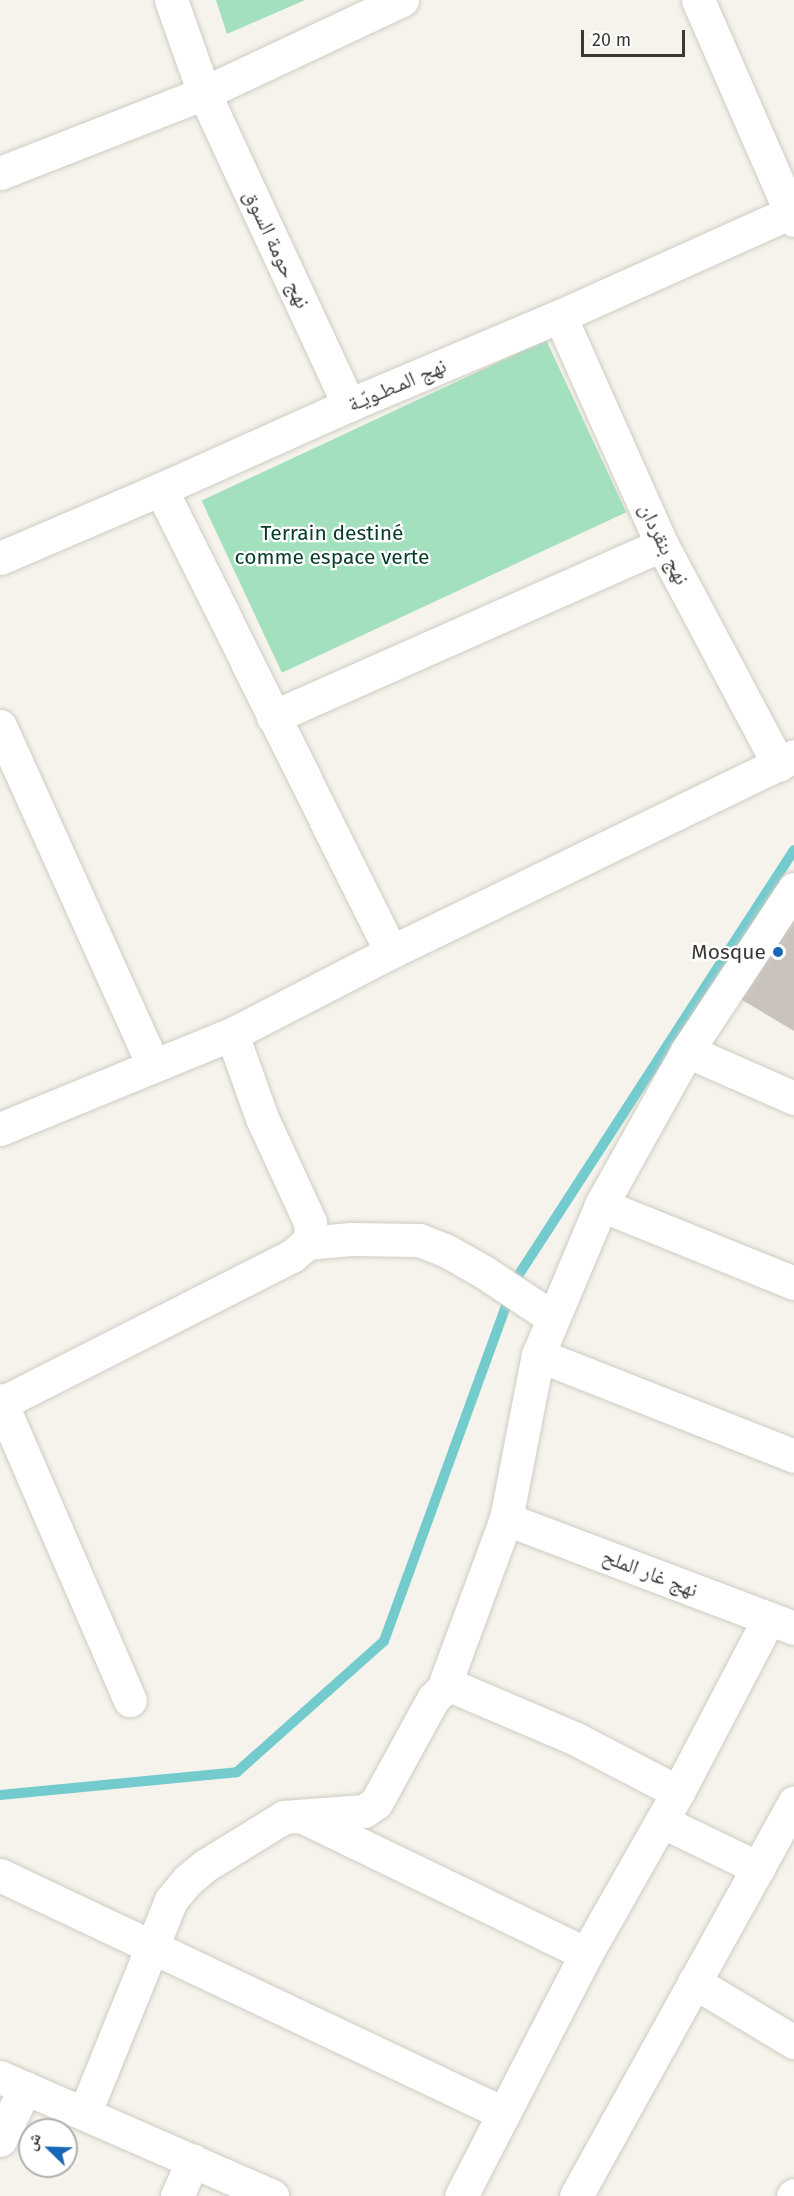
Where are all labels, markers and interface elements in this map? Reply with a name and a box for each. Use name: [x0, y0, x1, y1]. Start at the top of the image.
scale bar: [584, 18, 688, 56]
text: 20 m: [592, 29, 631, 51]
street label: نهج حومة السوق: [239, 186, 315, 312]
street label: نهج المـطـويّـة: [344, 353, 450, 417]
street label: نهج بنقردان: [633, 499, 695, 589]
park label: Terrain destiné comme espace verte: [235, 520, 429, 570]
place label: Mosque: [691, 939, 766, 965]
marker: Mosque: [771, 945, 785, 959]
street label: نهج غار الملح: [599, 1543, 701, 1603]
north arrow: [18, 2118, 78, 2178]
text: ش: [21, 2130, 45, 2153]

